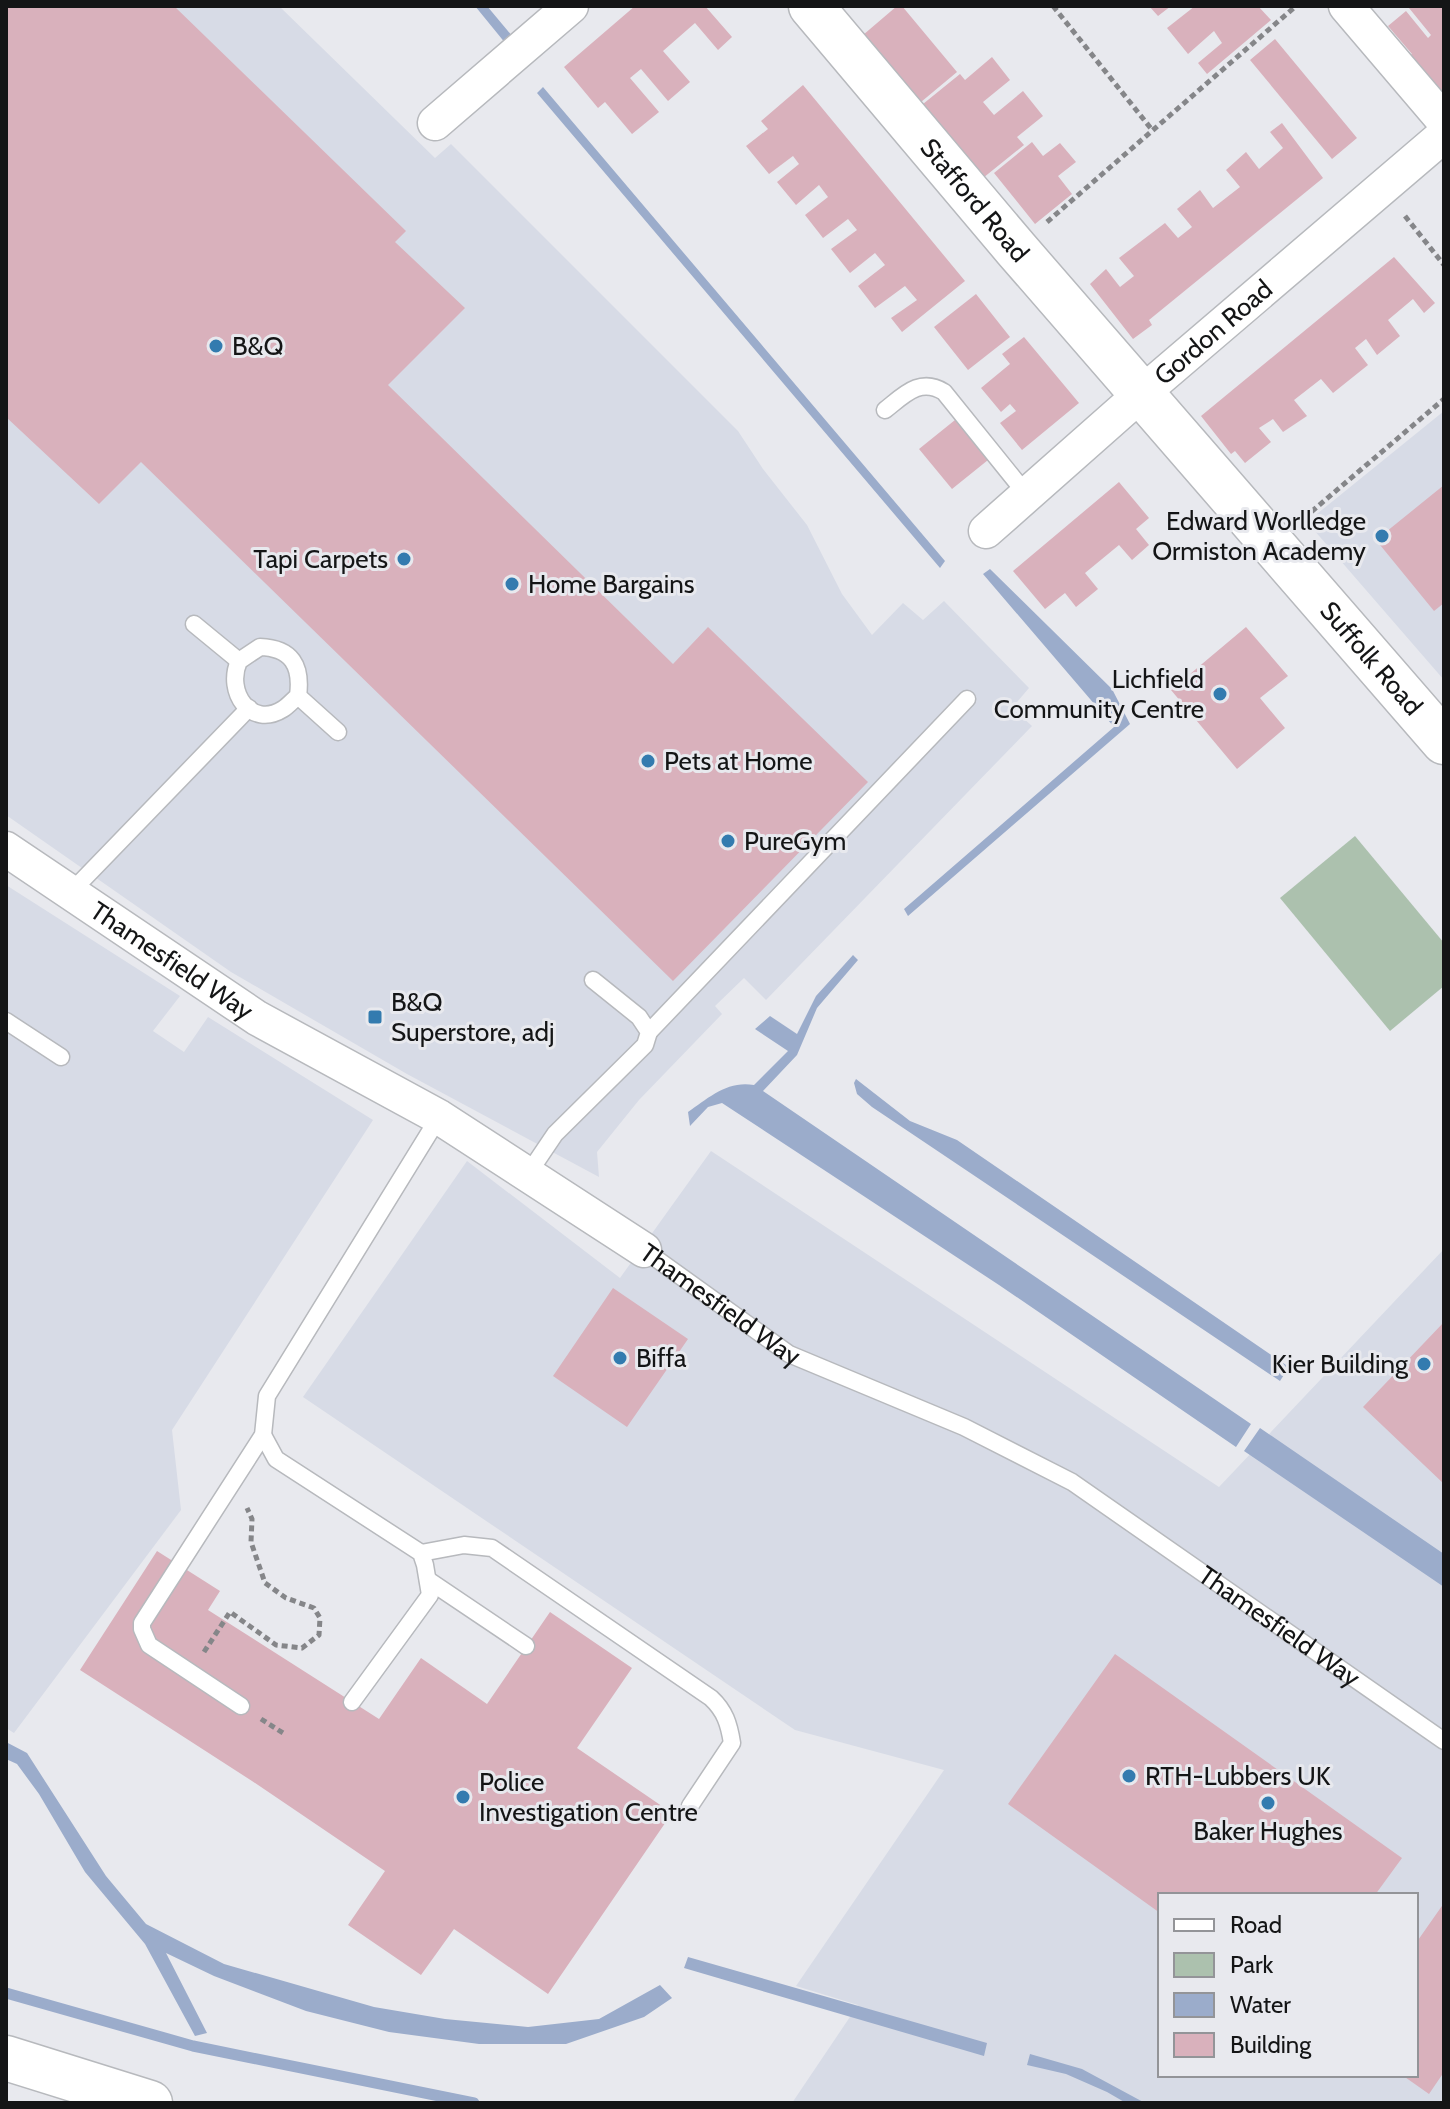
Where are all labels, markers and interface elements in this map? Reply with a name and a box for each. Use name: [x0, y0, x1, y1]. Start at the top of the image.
street label: Stafford Road: [914, 132, 1036, 269]
street label: Gordon Road: [1148, 273, 1279, 391]
place label: B&Q: [232, 330, 283, 362]
marker: B&Q: [207, 337, 225, 355]
place label: Edward Worlledge Ormiston Academy: [1152, 505, 1366, 567]
marker: Edward Worlledge Ormiston Academy: [1373, 527, 1391, 545]
place label: Tapi Carpets: [253, 543, 388, 575]
marker: Tapi Carpets: [395, 550, 413, 568]
place label: Home Bargains: [528, 568, 695, 600]
marker: Home Bargains: [503, 575, 521, 593]
street label: Suffolk Road: [1313, 595, 1429, 722]
place label: Lichfield Community Centre: [994, 663, 1204, 725]
marker: Lichfield Community Centre: [1211, 685, 1229, 703]
place label: Pets at Home: [664, 745, 812, 777]
marker: Pets at Home: [639, 752, 657, 770]
place label: PureGym: [744, 825, 846, 857]
marker: PureGym: [719, 832, 737, 850]
street label: Thamesfield Way: [84, 894, 259, 1027]
place label: B&Q Superstore, adj: [391, 986, 554, 1048]
marker: B&Q Superstore, adj: [366, 1008, 384, 1026]
street label: Thamesfield Way: [634, 1237, 805, 1373]
place label: Biffa: [636, 1342, 687, 1374]
place label: Kier Building: [1272, 1348, 1409, 1380]
marker: Biffa: [611, 1349, 629, 1367]
marker: Kier Building: [1415, 1355, 1433, 1373]
street label: Thamesfield Way: [1192, 1559, 1366, 1694]
place label: RTH-Lubbers UK: [1145, 1760, 1331, 1792]
place label: Police Investigation Centre: [479, 1766, 698, 1828]
marker: RTH-Lubbers UK: [1120, 1767, 1138, 1785]
marker: Police Investigation Centre: [454, 1788, 472, 1806]
marker: Baker Hughes: [1259, 1794, 1277, 1812]
place label: Baker Hughes: [1193, 1815, 1343, 1847]
legend: [1158, 1893, 1418, 2077]
text: Road: [1230, 1910, 1282, 1939]
text: Park: [1230, 1950, 1273, 1979]
text: Water: [1230, 1990, 1291, 2019]
text: Building: [1230, 2030, 1312, 2059]

